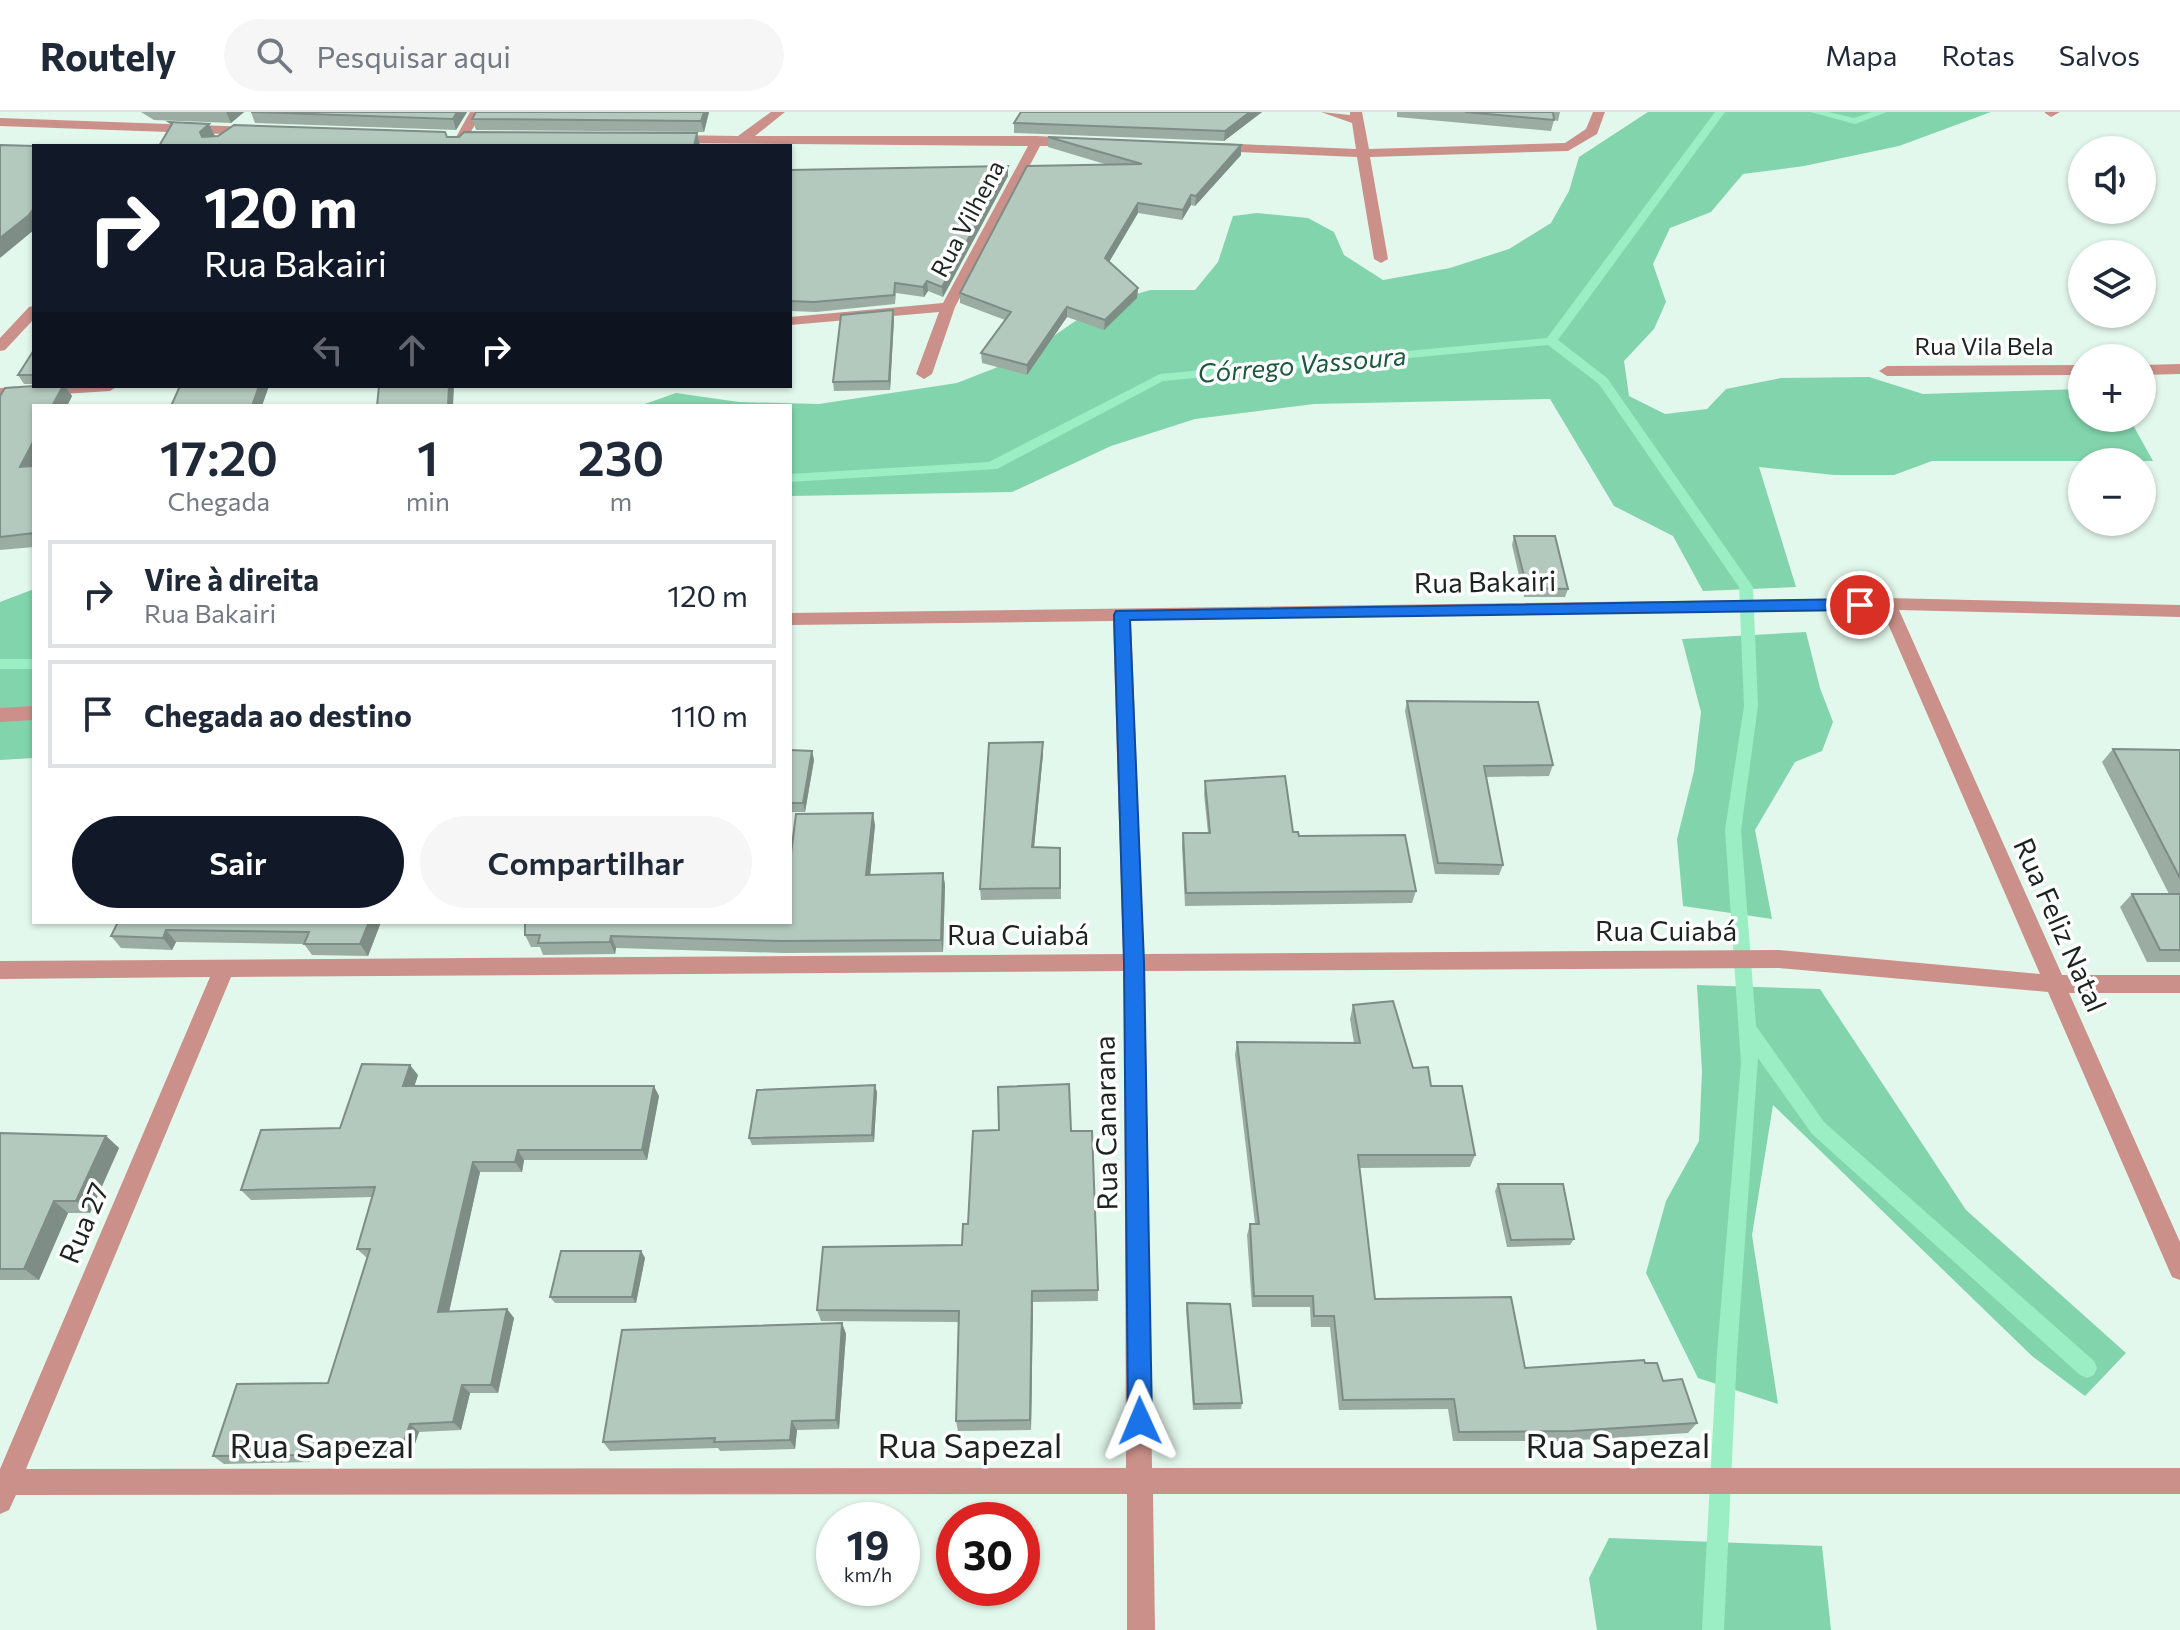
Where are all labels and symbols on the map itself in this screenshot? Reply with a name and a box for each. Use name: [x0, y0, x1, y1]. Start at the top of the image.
street label: Rua Vilhena: [924, 155, 1010, 282]
street label: Rua Vila Bela: [1914, 331, 2054, 360]
water label: Córrego Vassoura: [1196, 339, 1407, 388]
street label: Rua Bakairi: [1414, 563, 1556, 599]
pin: [1826, 571, 1894, 639]
street label: Rua Feliz Natal: [2007, 832, 2114, 1017]
street label: Rua Cuiabá: [1595, 913, 1737, 947]
street label: Rua Cuiabá: [947, 917, 1089, 951]
street label: Rua Canarana: [1086, 1035, 1124, 1211]
street label: Rua 27: [51, 1177, 115, 1268]
position arrow: [1098, 1379, 1182, 1463]
street label: Rua Sapezal: [230, 1423, 414, 1465]
street label: Rua Sapezal: [878, 1423, 1062, 1465]
street label: Rua Sapezal: [1526, 1423, 1710, 1465]
speed limit sign: 30: [936, 1502, 1040, 1606]

